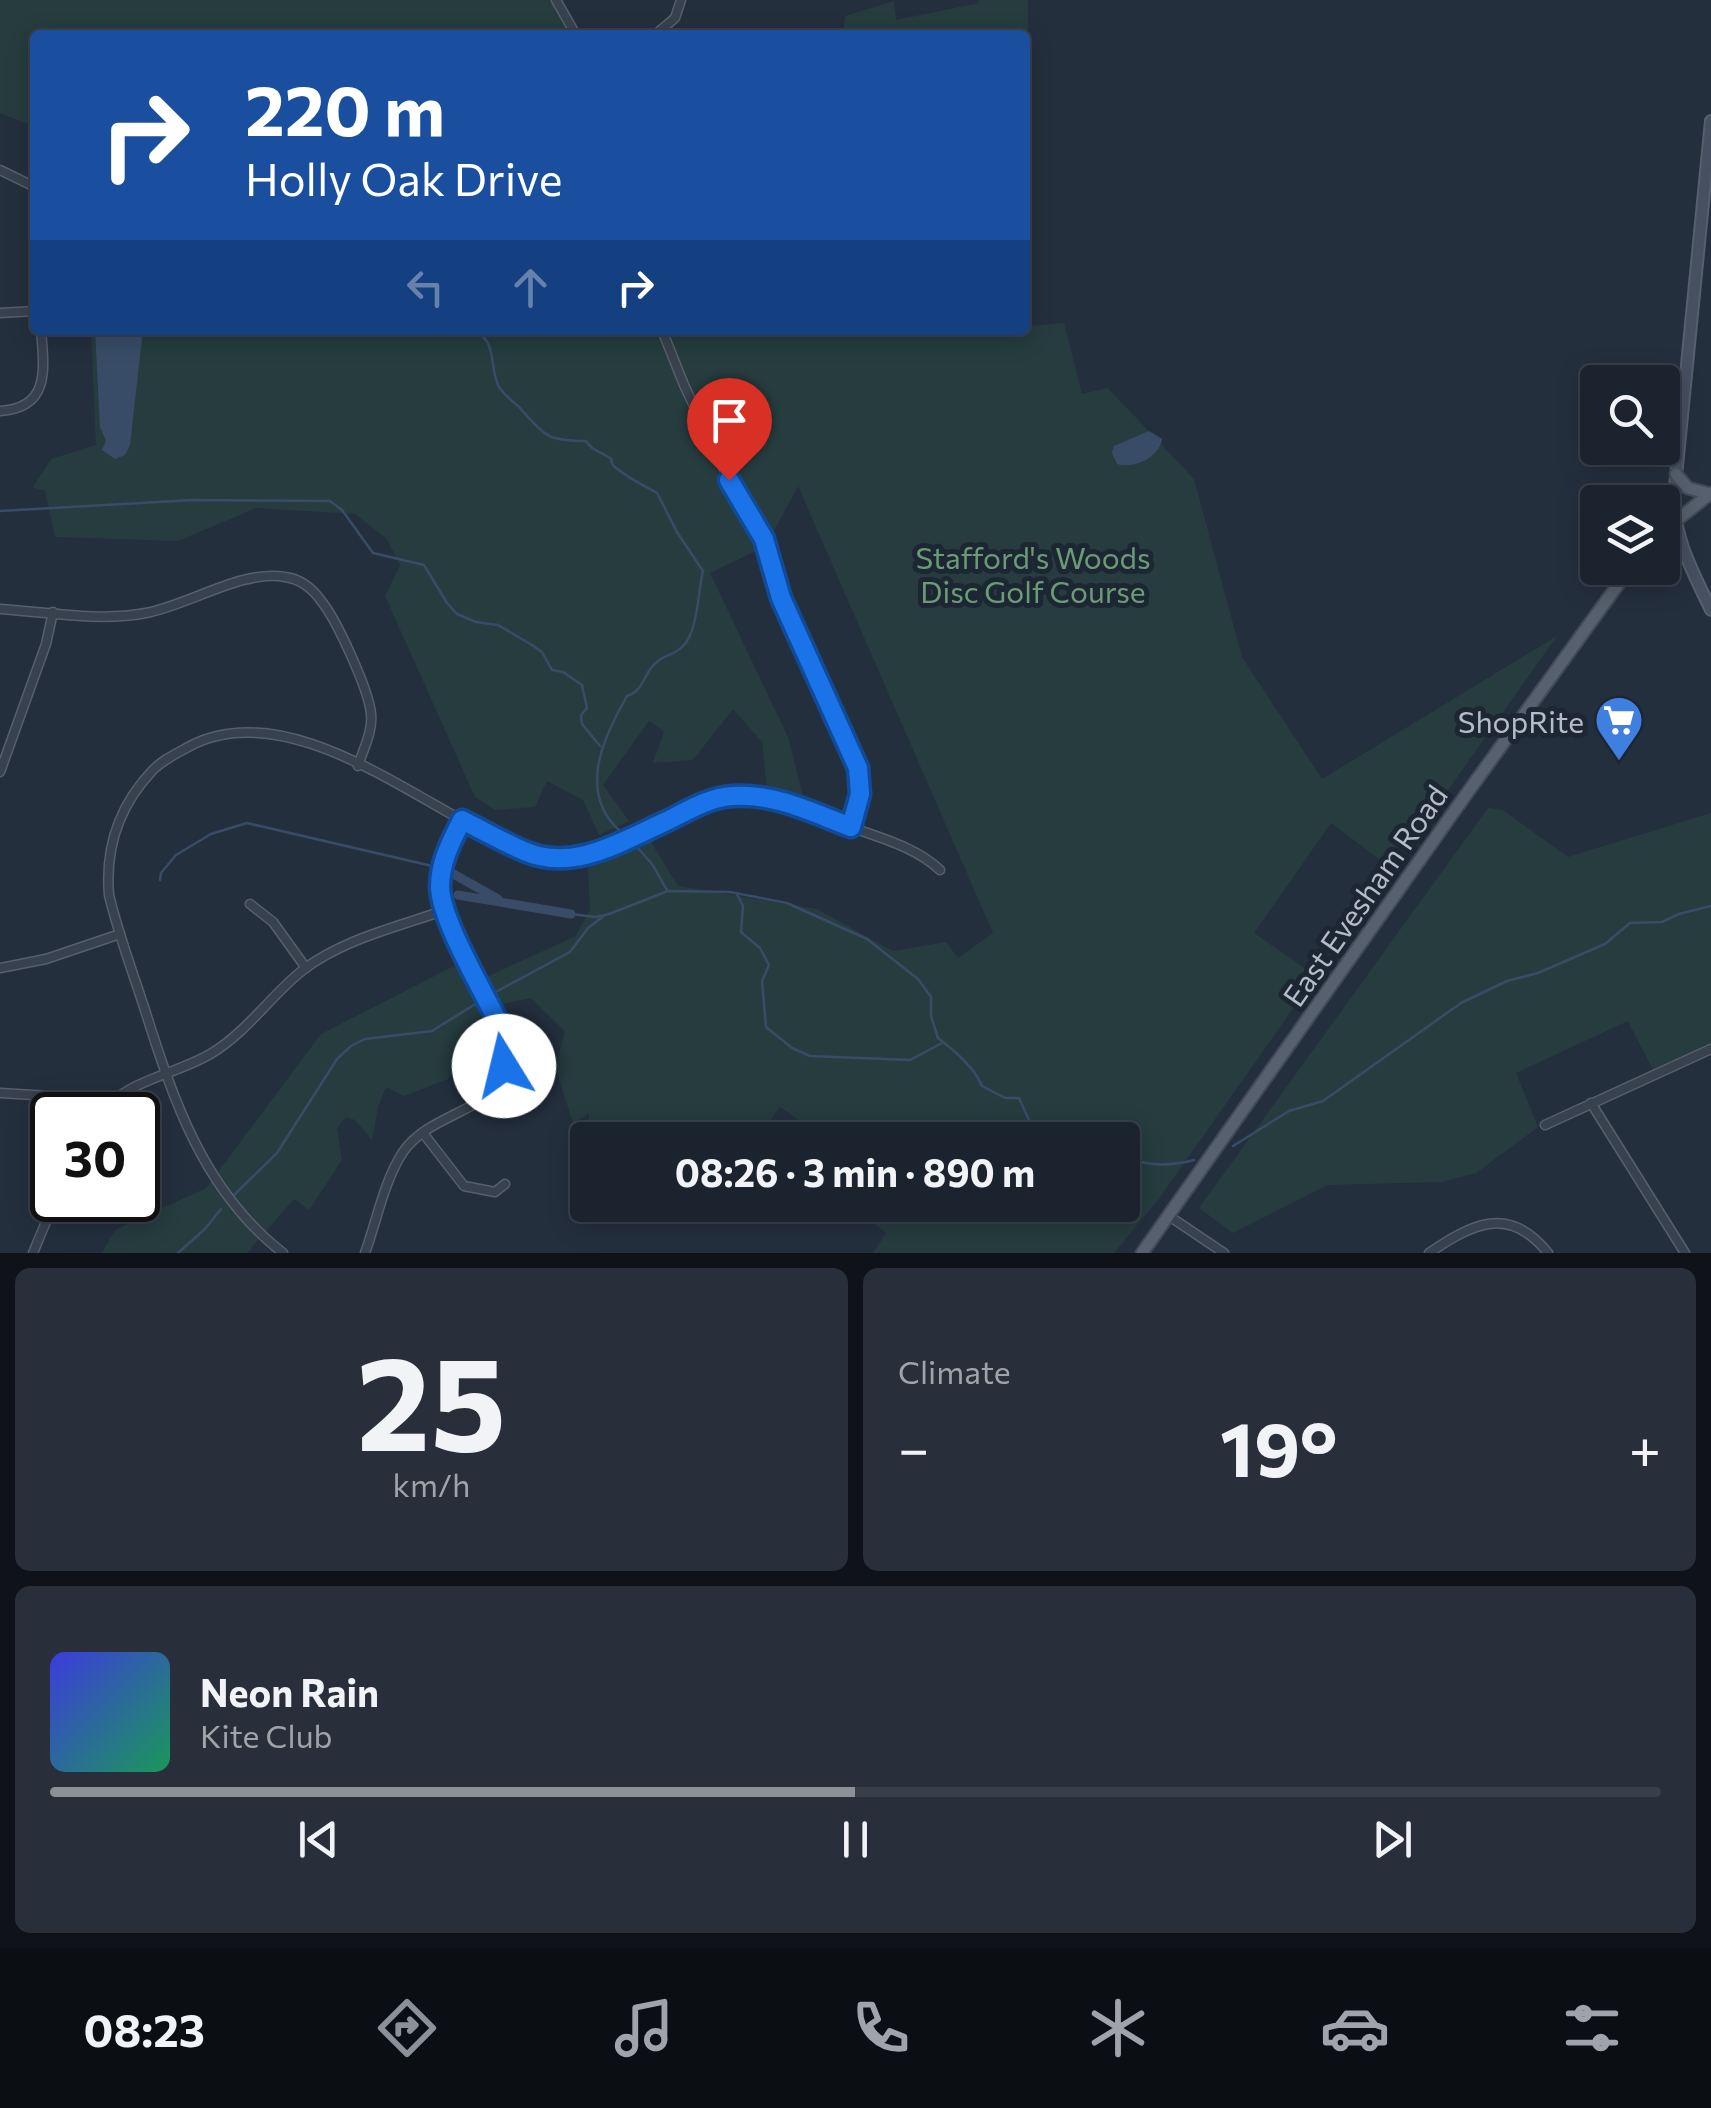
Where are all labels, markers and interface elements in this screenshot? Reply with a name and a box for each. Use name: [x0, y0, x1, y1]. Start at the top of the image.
text: 220 m: [245, 65, 445, 150]
icon: right: [80, 70, 210, 200]
text: Holly Oak Drive: [245, 150, 562, 205]
icon: left: [398, 260, 453, 315]
icon: ahead: [503, 260, 558, 315]
icon: right: [608, 260, 663, 315]
map controls: [1580, 365, 1680, 585]
button: search: [1580, 365, 1680, 465]
pin: [687, 378, 772, 481]
icon: arrive: [702, 393, 757, 448]
button: layers: [1580, 485, 1680, 585]
park label: Stafford's Woods Disc Golf Course: [915, 538, 1151, 609]
supermarket icon: ShopRite: [1593, 694, 1645, 762]
place label: ShopRite: [1458, 702, 1584, 739]
street label: East Evesham Road: [1274, 777, 1454, 1013]
position arrow: [452, 1014, 556, 1118]
speed limit sign: 30: [30, 1092, 160, 1222]
text: 08:26 · 3 min · 890 m: [675, 1148, 1035, 1195]
text: 25: [357, 1319, 506, 1478]
text: Climate: [898, 1351, 1011, 1391]
text: 19°: [1220, 1401, 1338, 1492]
text: −: [898, 1413, 929, 1480]
text: +: [1629, 1413, 1661, 1480]
text: km/h: [393, 1464, 470, 1504]
text: Neon Rain: [200, 1668, 379, 1715]
text: Kite Club: [200, 1715, 332, 1755]
icon: previous: [291, 1812, 346, 1867]
icon: pause: [828, 1812, 883, 1867]
icon: next: [1365, 1812, 1420, 1867]
icon: directions: [372, 1993, 442, 2063]
icon: music: [609, 1993, 679, 2063]
icon: phone: [846, 1993, 916, 2063]
icon: climate: [1083, 1993, 1153, 2063]
icon: car: [1320, 1993, 1390, 2063]
icon: filters: [1557, 1993, 1627, 2063]
text: 08:23: [84, 2001, 205, 2056]

